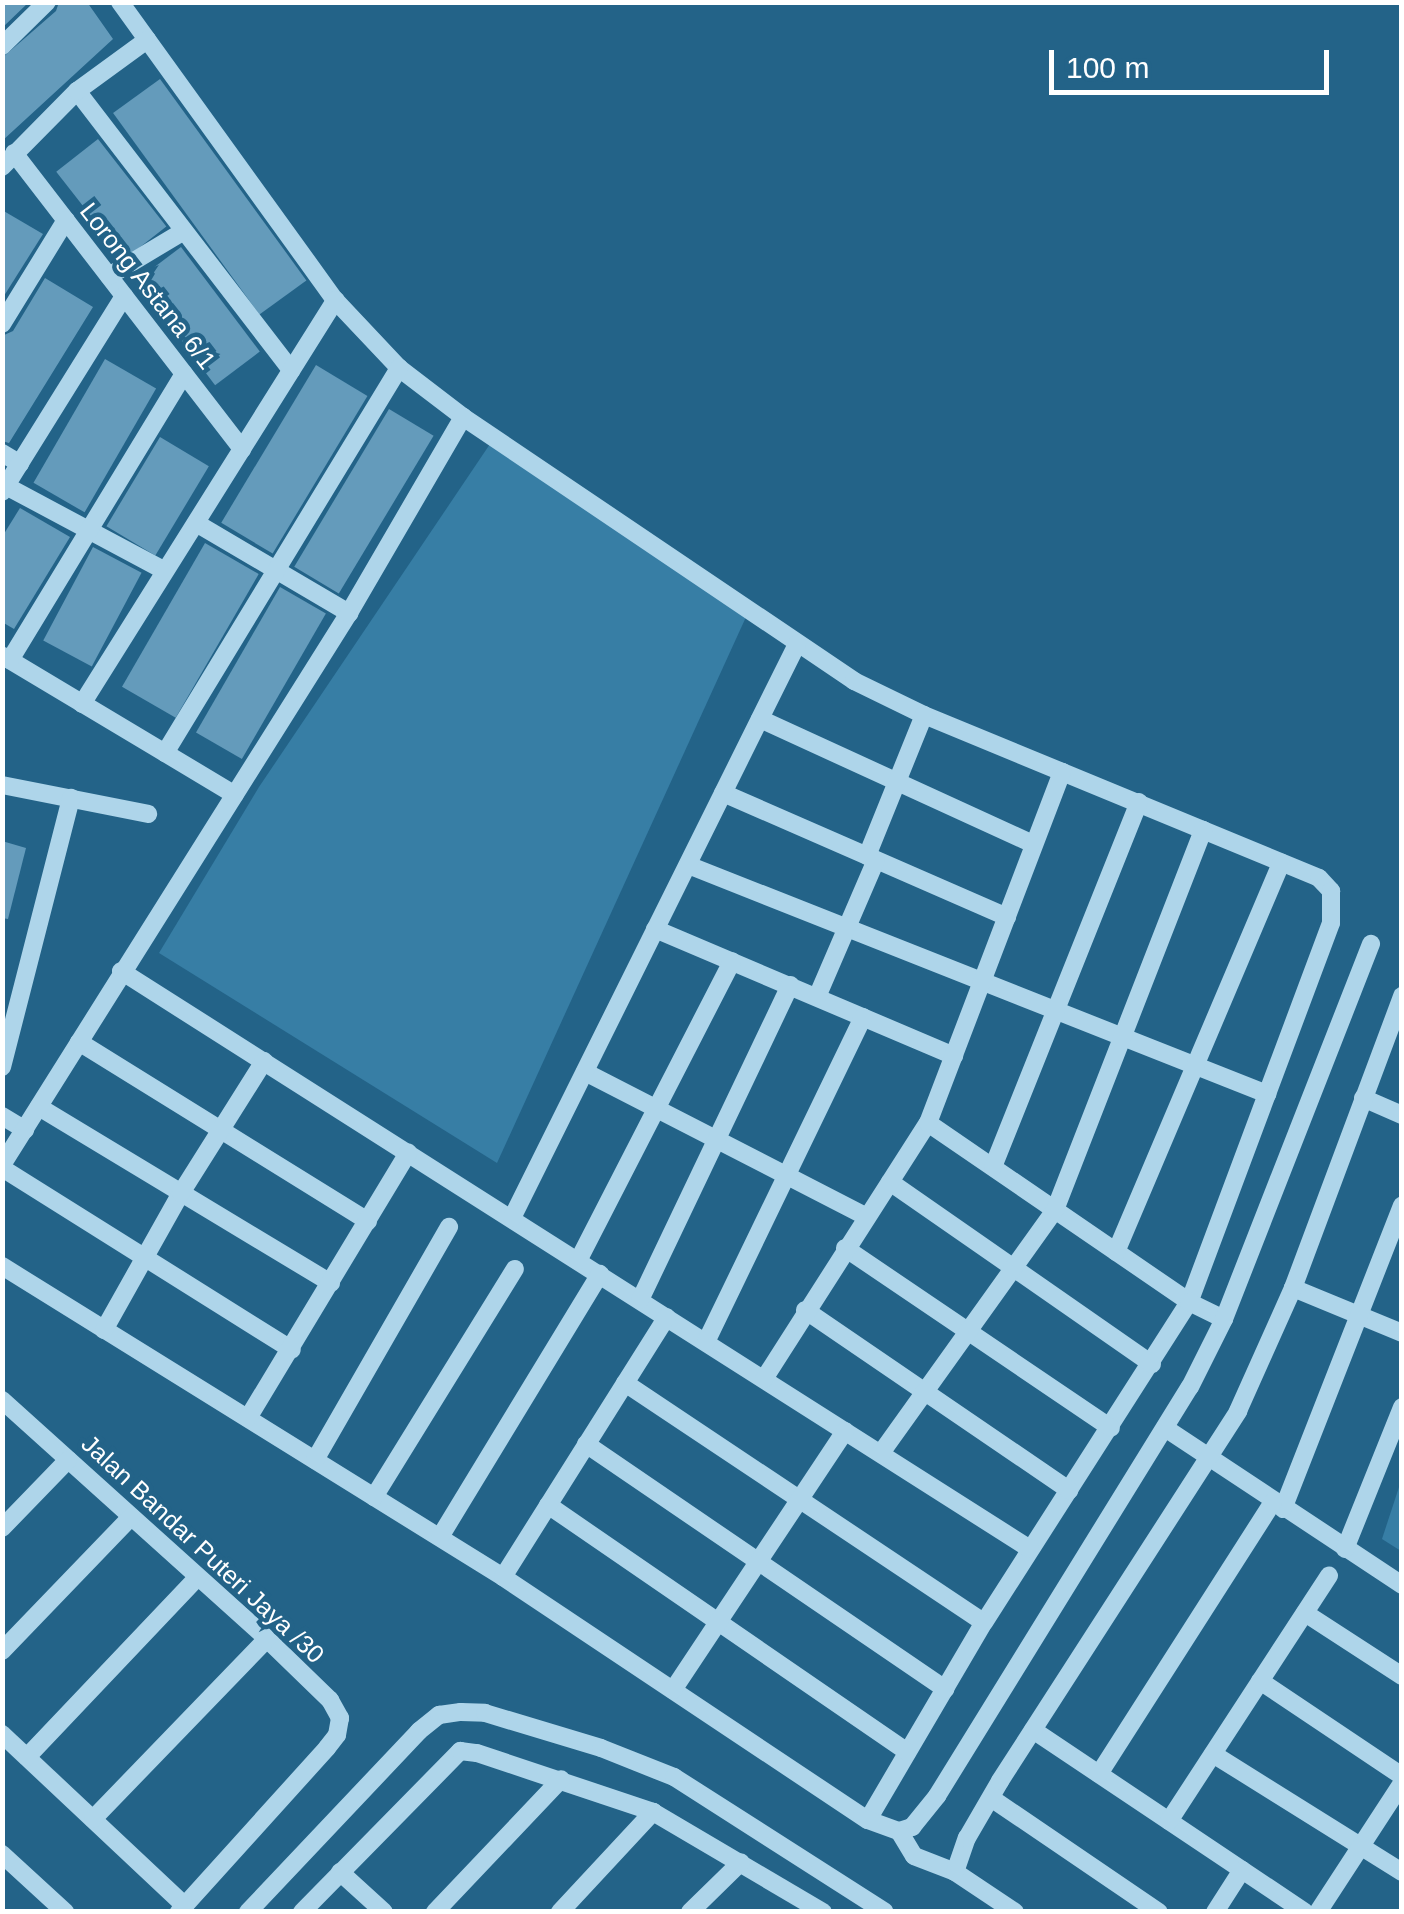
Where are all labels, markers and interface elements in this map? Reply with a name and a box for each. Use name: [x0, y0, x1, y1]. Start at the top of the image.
scale bar: [1054, 30, 1334, 92]
text: 100 m: [1066, 51, 1149, 84]
street label: Lorong Astana 6/1: [73, 196, 223, 376]
street label: Jalan Bandar Puteri Jaya /30: [75, 1429, 331, 1669]

